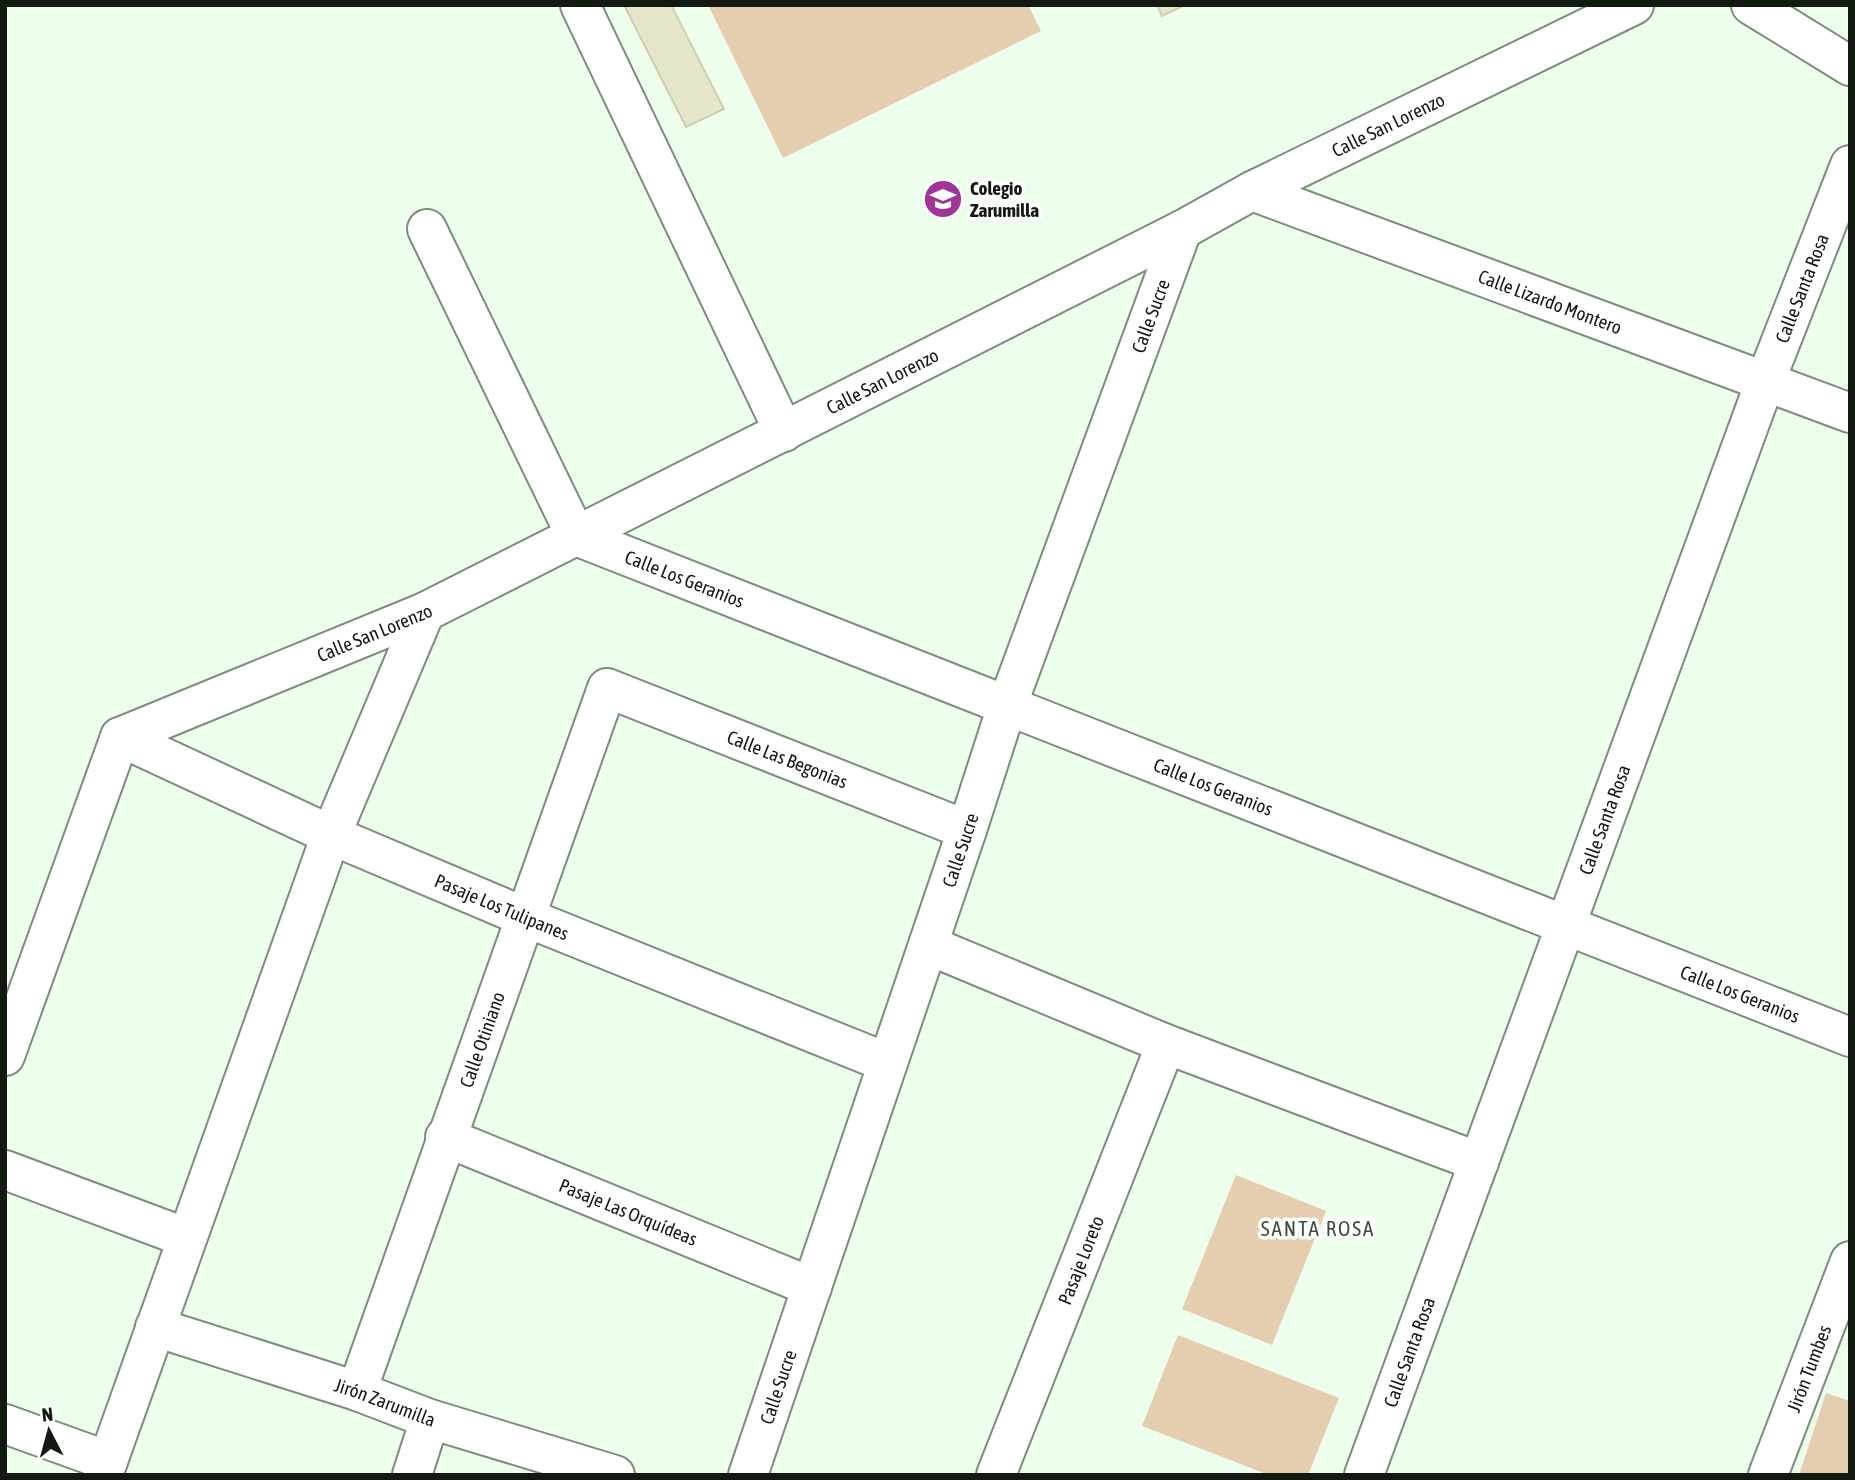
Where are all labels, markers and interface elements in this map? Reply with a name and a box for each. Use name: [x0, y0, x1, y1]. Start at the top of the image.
street label: Calle San Lorenzo: [1328, 88, 1448, 161]
place label: Colegio Zarumilla: [970, 177, 1039, 221]
school or university icon: Colegio Zarumilla: [922, 178, 964, 220]
street label: Calle Santa Rosa: [1770, 230, 1833, 346]
street label: Calle Lizardo Montero: [1475, 265, 1625, 338]
street label: Calle Sucre: [1127, 276, 1174, 356]
street label: Calle San Lorenzo: [823, 344, 942, 419]
street label: Calle Los Geranios: [622, 545, 748, 612]
street label: Calle San Lorenzo: [314, 599, 436, 666]
street label: Calle Las Begonias: [724, 725, 851, 793]
street label: Calle Los Geranios: [1150, 753, 1276, 820]
street label: Calle Santa Rosa: [1574, 762, 1635, 878]
street label: Calle Sucre: [937, 810, 983, 890]
street label: Pasaje Los Tulipanes: [432, 869, 572, 945]
street label: Calle Los Geranios: [1677, 960, 1803, 1027]
street label: Calle Otiniano: [455, 989, 509, 1090]
street label: Pasaje Las Orquídeas: [556, 1174, 701, 1250]
street label: Pasaje Loreto: [1053, 1212, 1108, 1308]
district label: SANTA ROSA: [1261, 1216, 1375, 1240]
street label: Calle Santa Rosa: [1379, 1294, 1439, 1410]
street label: Jirón Tumbes: [1782, 1322, 1836, 1415]
street label: Calle Sucre: [755, 1347, 801, 1427]
street label: Jirón Zarumilla: [332, 1374, 438, 1431]
north arrow: [14, 1396, 84, 1466]
text: N: [40, 1403, 54, 1426]

